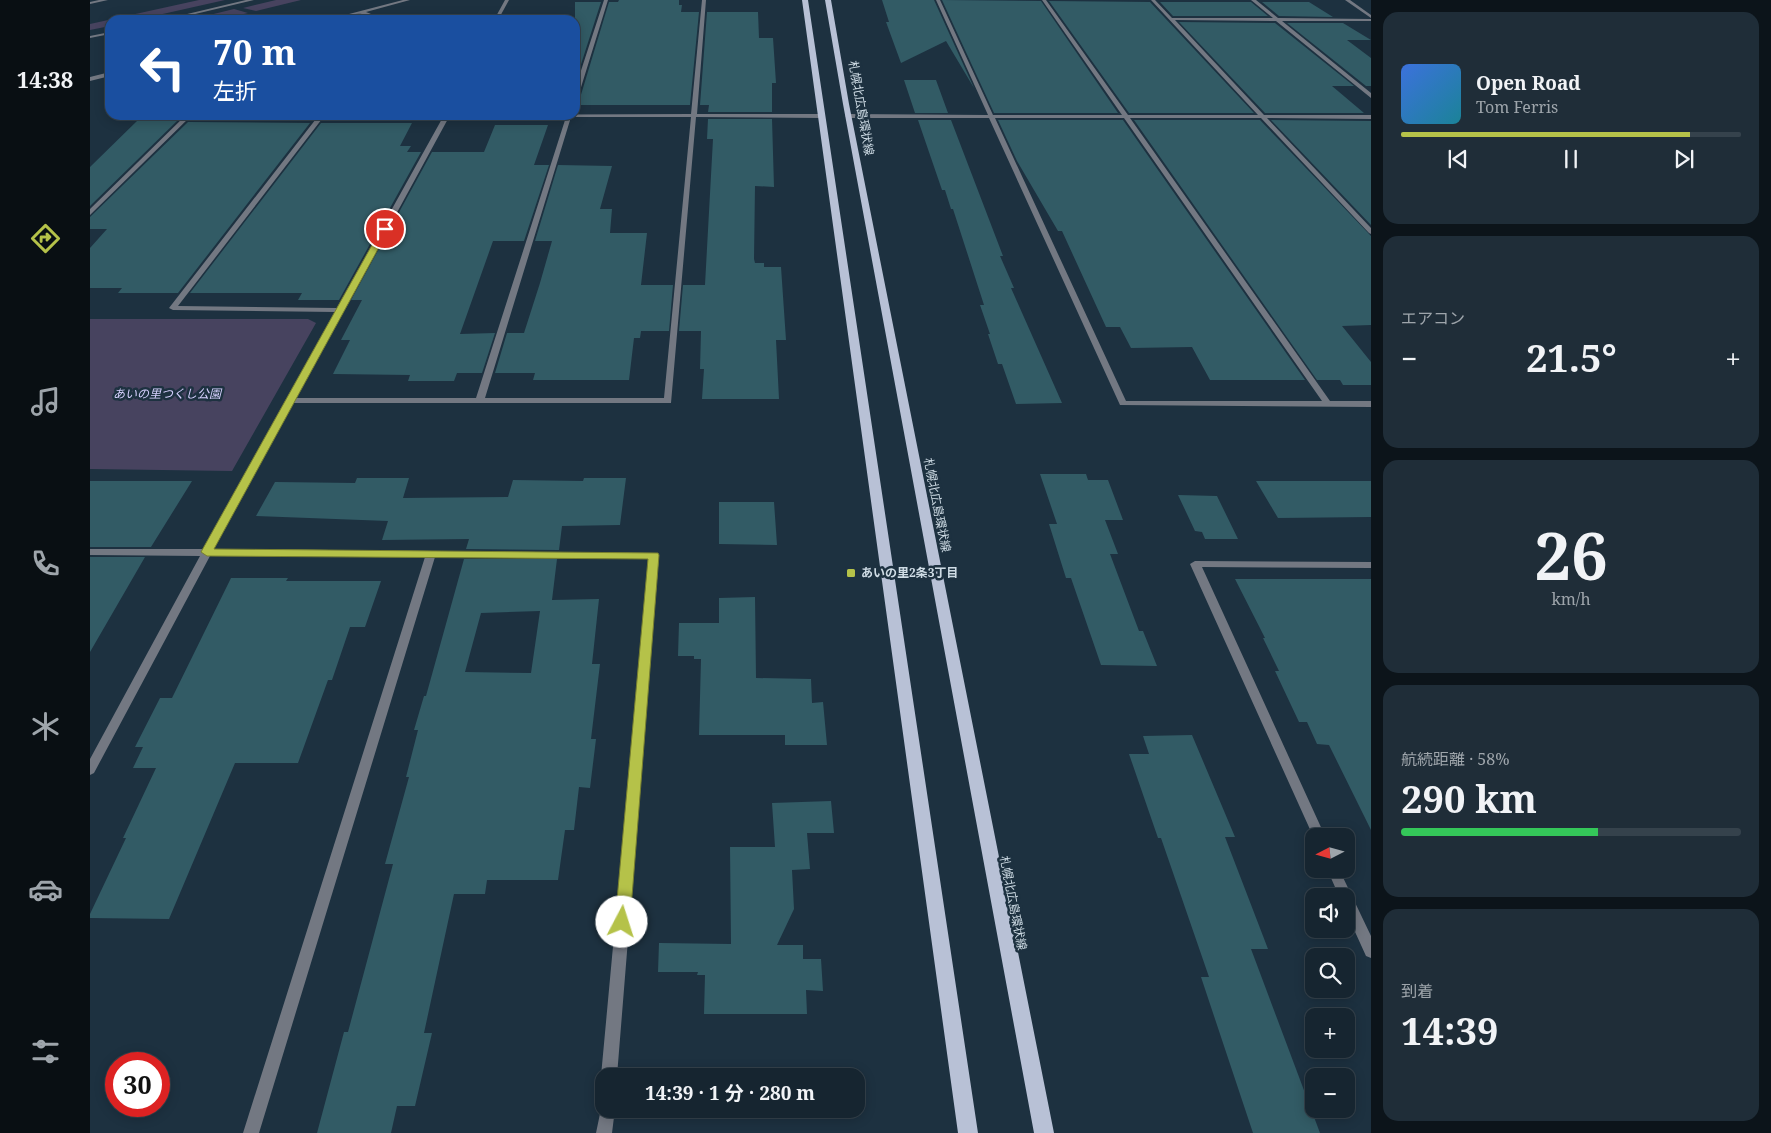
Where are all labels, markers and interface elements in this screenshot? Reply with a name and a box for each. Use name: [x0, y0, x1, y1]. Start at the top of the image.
text: 70 m: [213, 28, 296, 75]
icon: left: [130, 35, 195, 100]
street label: 札幌北広島環状線: [845, 59, 878, 157]
text: 14:38: [17, 64, 73, 94]
text: Open Road: [1476, 70, 1581, 96]
text: 左折: [213, 75, 257, 105]
text: Tom Ferris: [1476, 96, 1558, 118]
icon: previous: [1444, 145, 1472, 173]
icon: pause: [1557, 145, 1585, 173]
icon: next: [1670, 145, 1698, 173]
pin: [364, 208, 406, 250]
icon: arrive: [371, 215, 399, 243]
icon: directions: [28, 221, 63, 256]
text: エアコン: [1401, 307, 1465, 329]
text: 21.5°: [1526, 331, 1617, 383]
text: −: [1401, 339, 1417, 377]
text: +: [1725, 339, 1741, 377]
icon: music: [28, 384, 63, 419]
park label: あいの里つくし公園: [113, 385, 223, 402]
street label: 札幌北広島環状線: [920, 456, 955, 554]
text: 26: [1534, 511, 1608, 599]
icon: phone: [28, 546, 63, 581]
place label: あいの里2条3丁目: [861, 564, 959, 581]
marker: あいの里2条3丁目: [845, 567, 857, 579]
text: km/h: [1551, 588, 1591, 610]
icon: climate: [28, 709, 63, 744]
text: 航続距離 · 58%: [1401, 748, 1510, 770]
text: 290 km: [1401, 772, 1537, 824]
north arrow: [1305, 828, 1355, 878]
map controls: [1305, 828, 1355, 1118]
street label: 札幌北広島環状線: [996, 854, 1031, 952]
icon: car: [28, 872, 63, 907]
button: sound: [1305, 888, 1355, 938]
position arrow: [595, 895, 647, 947]
button: search: [1305, 948, 1355, 998]
text: 到着: [1401, 980, 1433, 1002]
text: 14:39: [1401, 1004, 1498, 1056]
button: +: [1305, 1008, 1355, 1058]
icon: filters: [28, 1034, 63, 1069]
speed limit sign: 30: [105, 1052, 170, 1117]
button: −: [1305, 1068, 1355, 1118]
text: 14:39 · 1 分 · 280 m: [645, 1080, 815, 1106]

